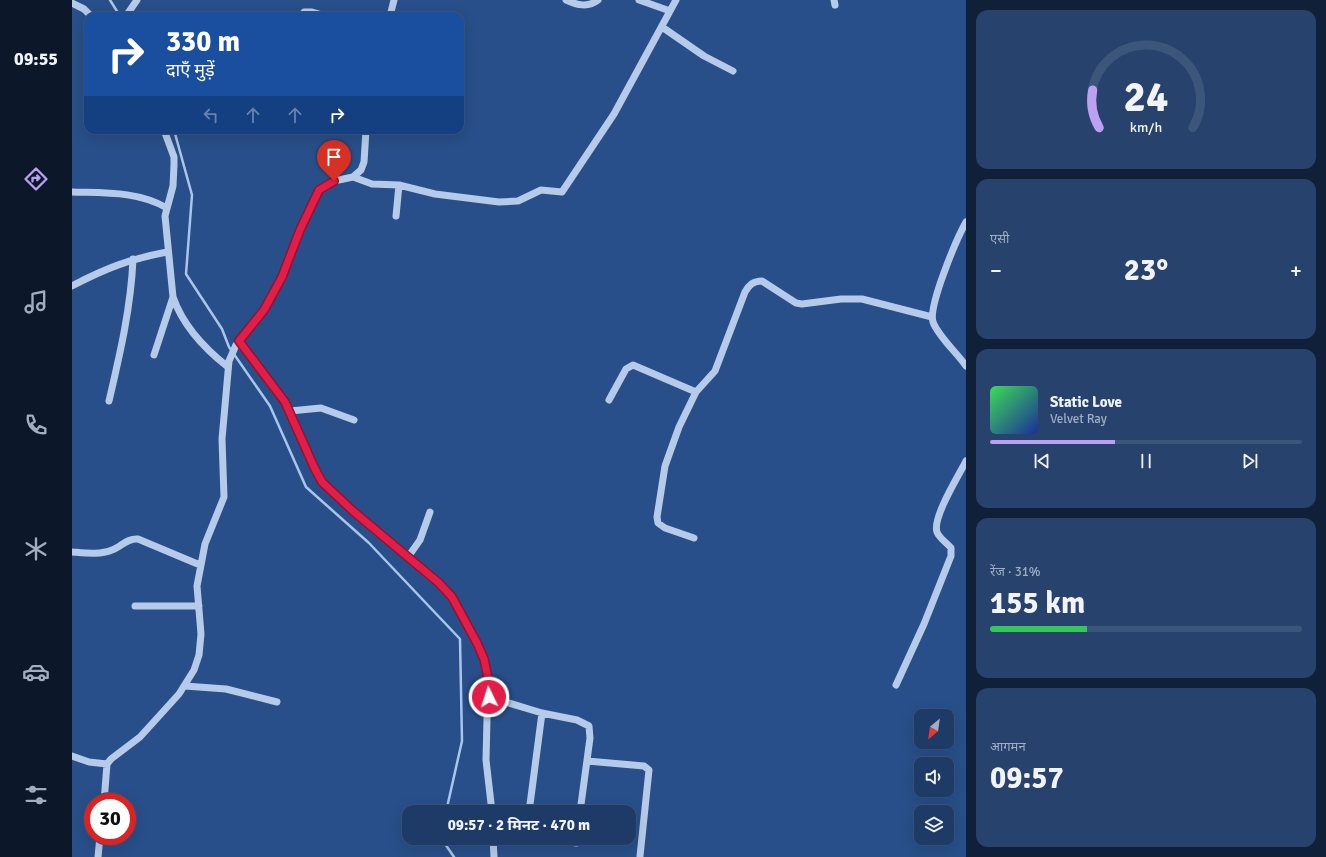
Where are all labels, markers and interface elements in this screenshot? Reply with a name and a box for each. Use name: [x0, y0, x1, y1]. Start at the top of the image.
text: 330 m: [166, 25, 240, 59]
icon: right: [100, 28, 152, 80]
text: 09:55: [14, 48, 58, 70]
text: दाएँ मुड़ें: [166, 59, 215, 81]
text: 24: [1124, 72, 1168, 123]
icon: left: [200, 104, 222, 126]
icon: ahead: [242, 104, 264, 126]
icon: ahead: [284, 104, 306, 126]
icon: right: [326, 104, 348, 126]
text: km/h: [1130, 118, 1162, 135]
pin: [317, 140, 351, 181]
icon: arrive: [323, 146, 345, 168]
icon: directions: [22, 165, 50, 193]
text: एसी: [990, 231, 1009, 247]
text: 23°: [1124, 252, 1168, 289]
text: −: [990, 257, 1002, 284]
text: +: [1290, 257, 1302, 284]
icon: music: [22, 288, 50, 316]
text: Static Love: [1050, 393, 1122, 411]
icon: phone: [22, 411, 50, 439]
text: Velvet Ray: [1050, 411, 1107, 427]
icon: previous: [1031, 450, 1053, 472]
icon: pause: [1135, 450, 1157, 472]
icon: next: [1239, 450, 1261, 472]
icon: climate: [22, 535, 50, 563]
text: रेंज · 31%: [990, 564, 1040, 580]
text: 155 km: [990, 585, 1085, 622]
icon: car: [22, 658, 50, 686]
position arrow: [468, 676, 510, 718]
north arrow: [914, 709, 954, 749]
map controls: [914, 709, 954, 845]
text: आगमन: [990, 739, 1026, 755]
button: sound: [914, 757, 954, 797]
text: 09:57: [990, 760, 1064, 797]
icon: filters: [22, 781, 50, 809]
speed limit sign: 30: [84, 793, 136, 845]
button: layers: [914, 805, 954, 845]
text: 09:57 · 2 मिनट · 470 m: [448, 816, 590, 834]

